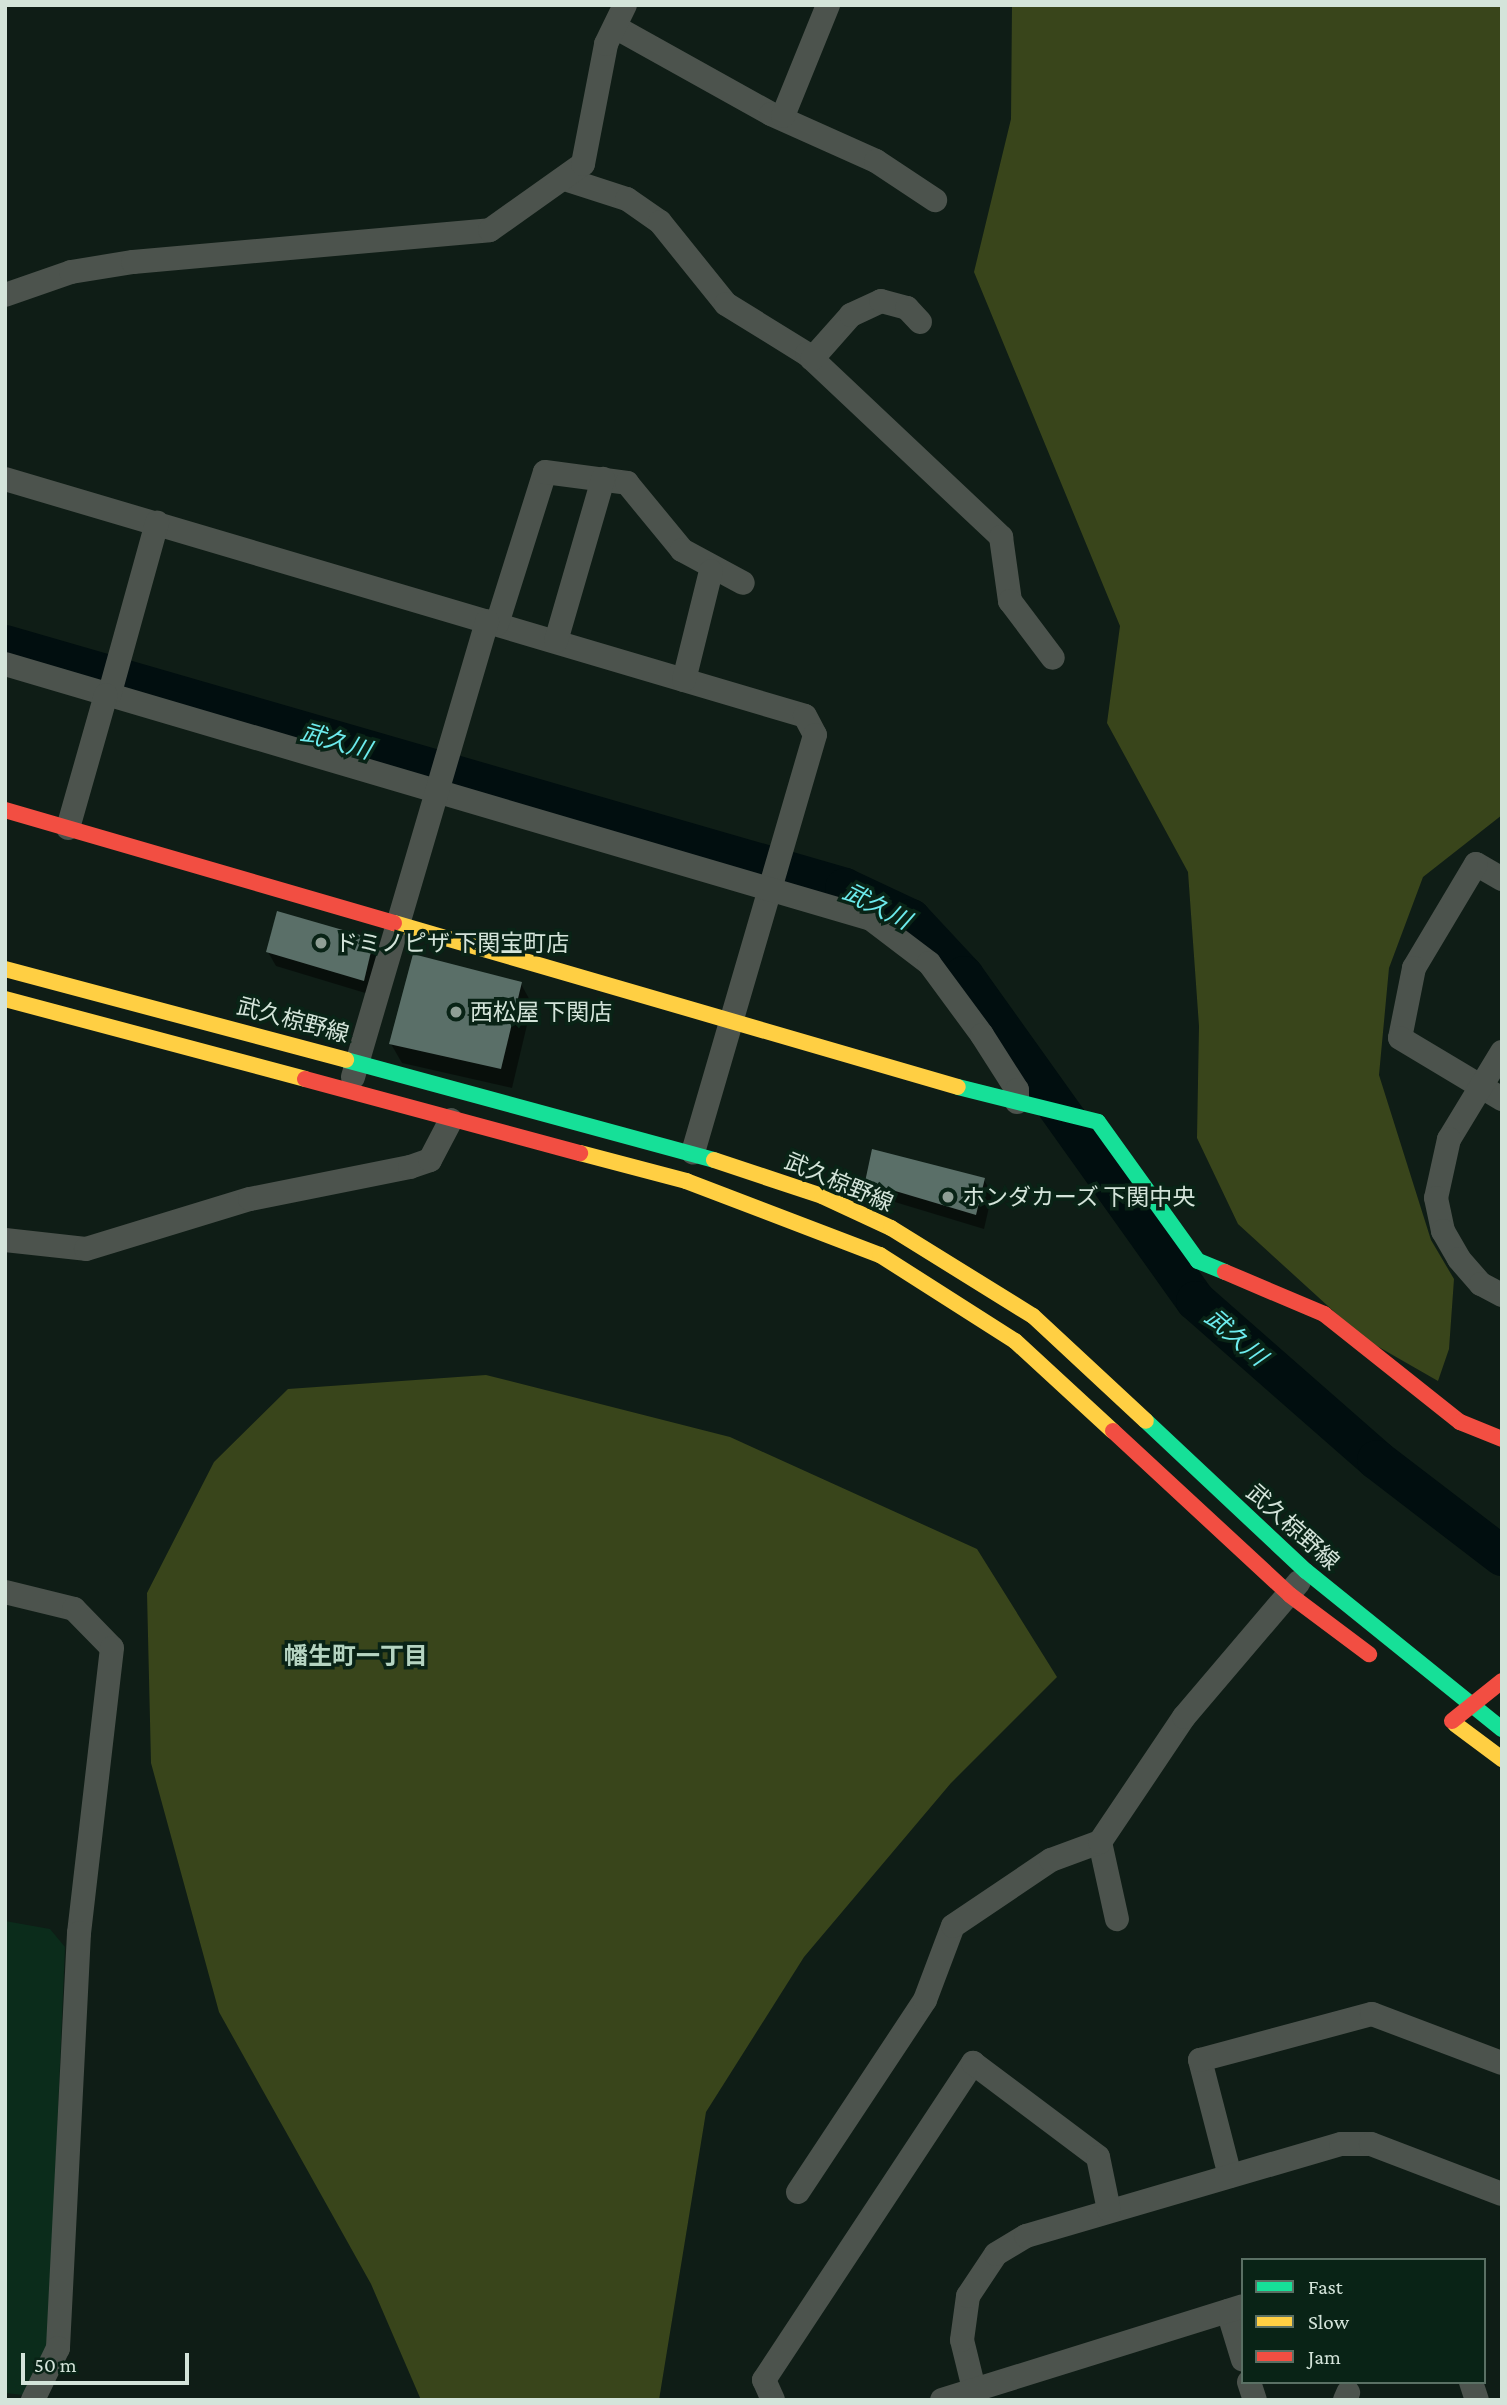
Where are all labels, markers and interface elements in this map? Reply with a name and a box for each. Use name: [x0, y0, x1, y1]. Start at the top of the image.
water label: 武久川: [297, 717, 375, 765]
water label: 武久川: [838, 877, 916, 935]
place label: ドミノピザ 下関宝町店: [335, 929, 569, 957]
marker: ドミノピザ 下関宝町店: [313, 935, 329, 951]
street label: 武久椋野線: [234, 992, 352, 1048]
place label: 西松屋 下関店: [470, 998, 612, 1026]
marker: 西松屋 下関店: [448, 1004, 464, 1020]
street label: 武久椋野線: [781, 1147, 897, 1217]
place label: ホンダカーズ 下関中央: [962, 1183, 1196, 1211]
marker: ホンダカーズ 下関中央: [940, 1189, 956, 1205]
water label: 武久川: [1199, 1303, 1273, 1371]
street label: 武久椋野線: [1241, 1478, 1345, 1576]
district label: 幡生町一丁目: [284, 1642, 428, 1670]
legend: [1241, 2258, 1486, 2384]
text: Fast: [1308, 2275, 1343, 2299]
text: Slow: [1308, 2310, 1349, 2334]
scale bar: [24, 2338, 192, 2382]
text: Jam: [1308, 2345, 1341, 2369]
text: 50 m: [34, 2353, 77, 2377]

